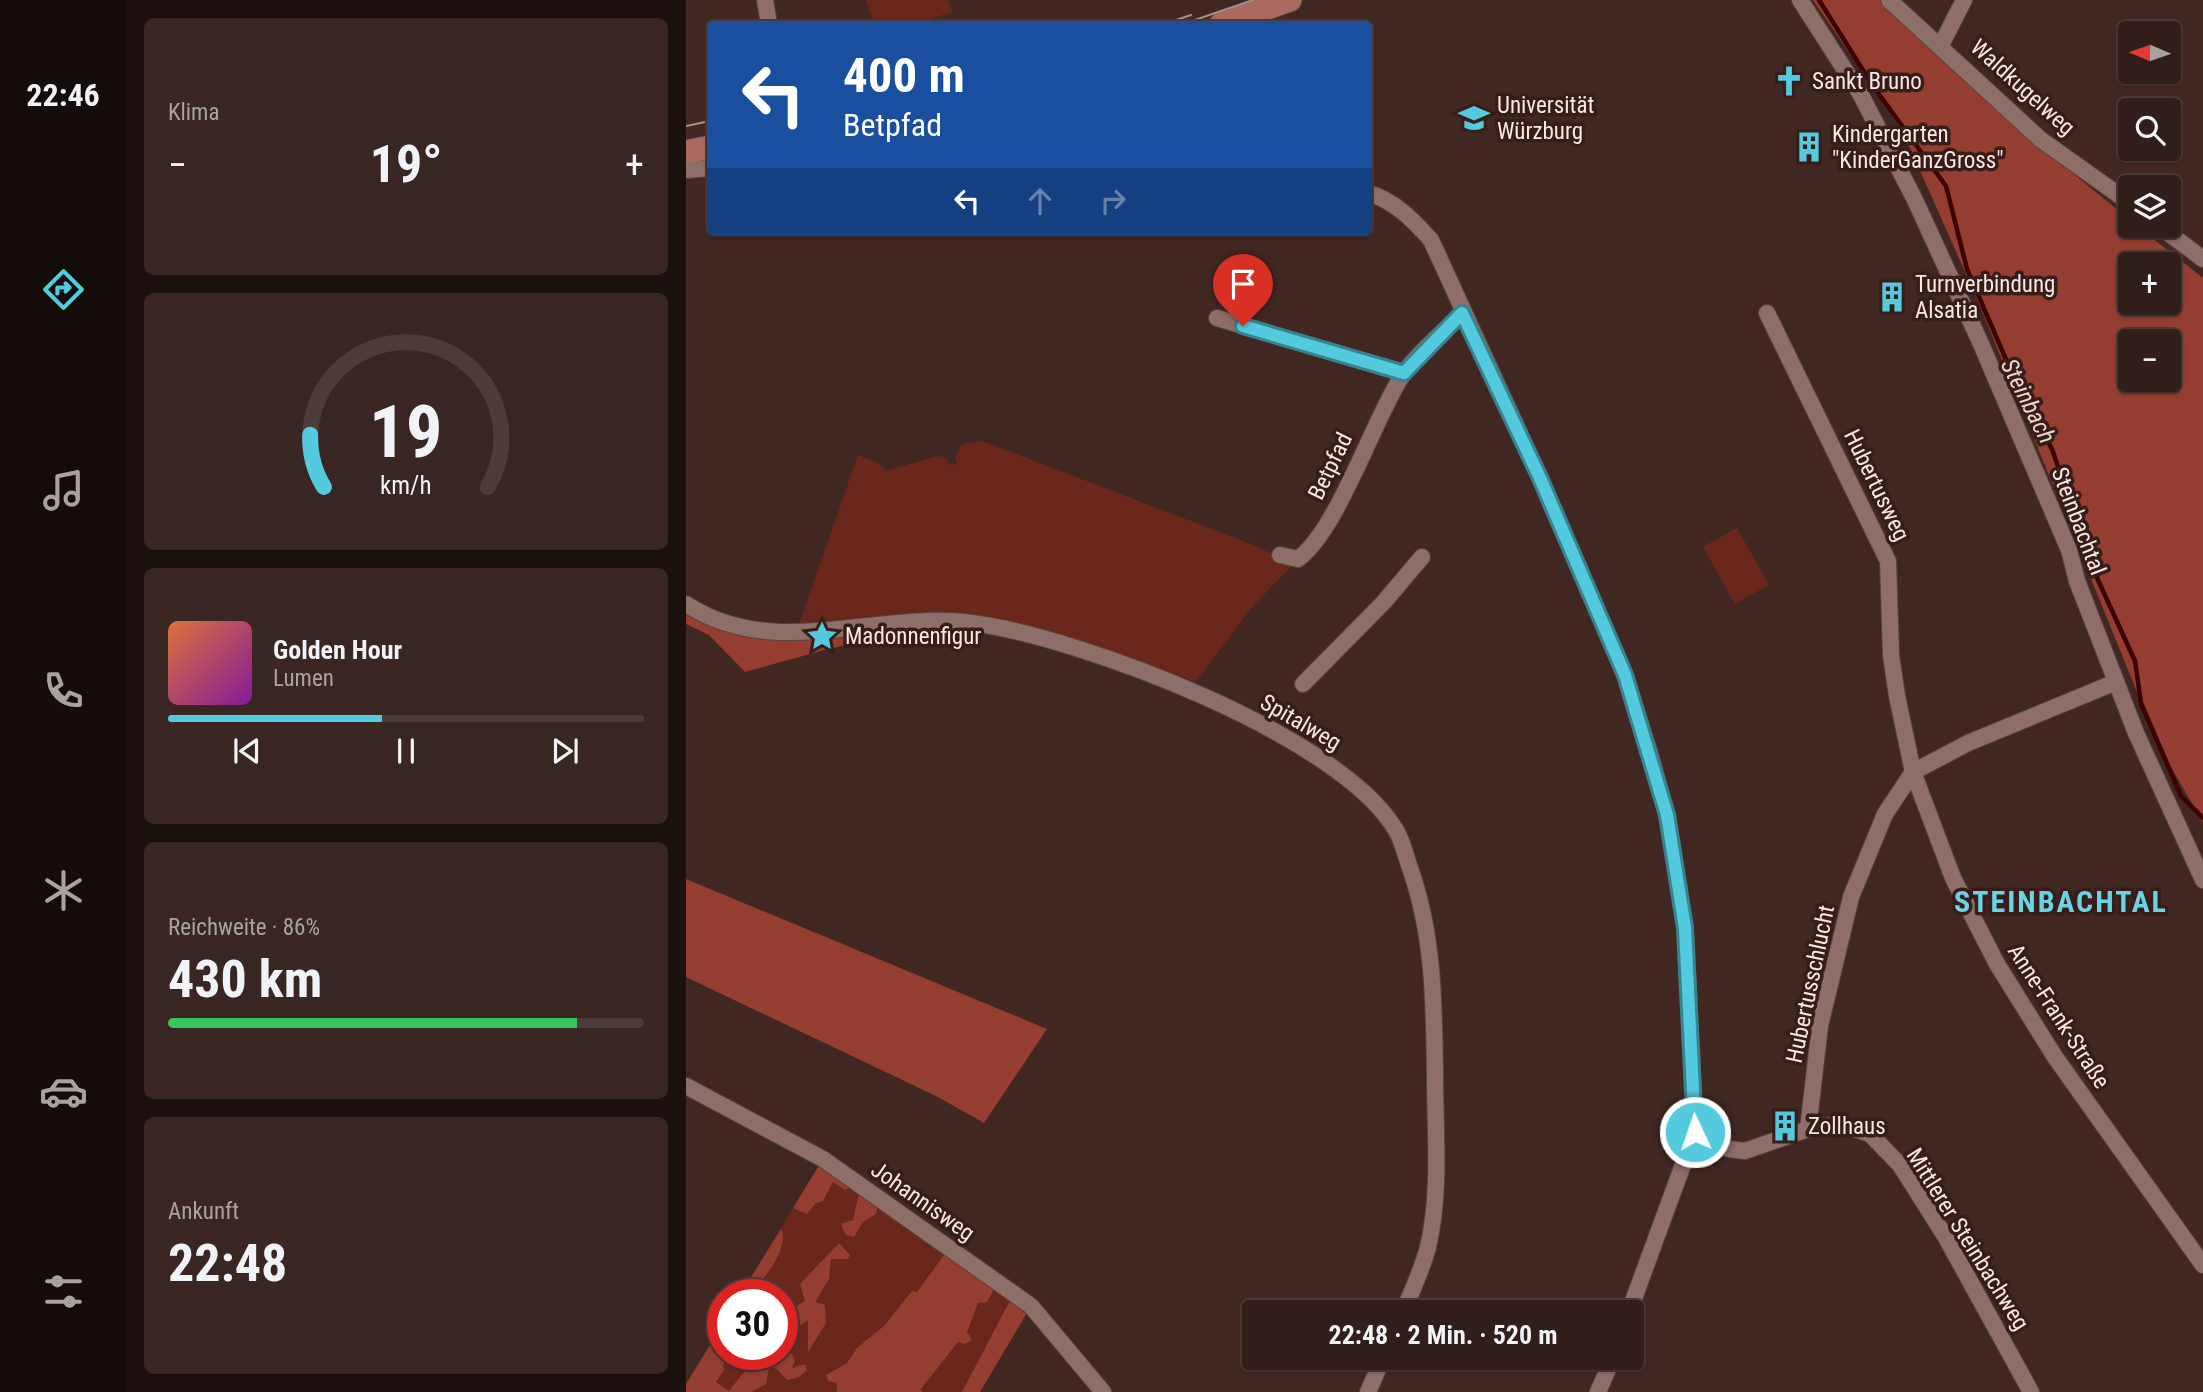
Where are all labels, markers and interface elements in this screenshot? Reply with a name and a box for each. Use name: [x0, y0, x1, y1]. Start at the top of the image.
north arrow: [2118, 21, 2180, 84]
map controls: [2118, 21, 2181, 392]
street label: Waldkugelweg: [1965, 34, 2080, 141]
text: 400 m: [843, 47, 965, 104]
icon: left: [728, 49, 819, 140]
church icon: Sankt Bruno: [1772, 64, 1806, 98]
place label: Sankt Bruno: [1812, 68, 1922, 95]
text: 22:46: [26, 76, 100, 114]
place label: Universität Würzburg: [1497, 92, 1594, 145]
button: search: [2118, 98, 2181, 161]
text: Klima: [168, 99, 219, 126]
school or university icon: Universität Würzburg: [1457, 101, 1491, 135]
text: Betpfad: [843, 106, 942, 144]
place label: Kindergarten "KinderGanzGross": [1832, 121, 2004, 174]
building icon: Kindergarten "KinderGanzGross": [1792, 130, 1826, 164]
text: 19°: [370, 134, 442, 195]
text: −: [168, 143, 187, 187]
text: +: [625, 143, 644, 187]
button: layers: [2118, 175, 2181, 238]
icon: left: [948, 182, 986, 220]
icon: ahead: [1021, 182, 1059, 220]
icon: right: [1094, 182, 1132, 220]
button: +: [2118, 252, 2181, 315]
pin: [1213, 254, 1273, 326]
icon: directions: [39, 265, 88, 314]
icon: arrive: [1224, 265, 1262, 303]
place label: Turnverbindung Alsatia: [1915, 271, 2055, 324]
building icon: Turnverbindung Alsatia: [1875, 280, 1909, 314]
button: −: [2118, 329, 2181, 392]
water label: Steinbach: [1995, 354, 2061, 448]
text: 19: [369, 390, 443, 476]
street label: Hubertusweg: [1838, 425, 1915, 545]
street label: Betpfad: [1303, 428, 1358, 504]
street label: Steinbachtal: [2046, 464, 2111, 579]
icon: music: [39, 466, 88, 515]
text: km/h: [380, 471, 432, 500]
place icon: Madonnenfigur: [805, 619, 839, 653]
place label: Madonnenfigur: [845, 623, 981, 650]
text: Golden Hour: [273, 635, 402, 665]
text: Lumen: [273, 665, 334, 692]
icon: phone: [39, 666, 88, 715]
street label: Spitalweg: [1256, 689, 1346, 756]
icon: previous: [228, 732, 266, 770]
icon: pause: [387, 732, 425, 770]
icon: next: [546, 732, 584, 770]
icon: climate: [39, 866, 88, 915]
district label: STEINBACHTAL: [1954, 884, 2168, 919]
street label: Hubertusschlucht: [1781, 903, 1840, 1065]
text: Reichweite · 86%: [168, 914, 320, 941]
street label: Anne-Frank-Straße: [2002, 939, 2115, 1094]
text: 430 km: [168, 949, 322, 1010]
icon: car: [39, 1067, 88, 1116]
position arrow: [1658, 1095, 1732, 1169]
building icon: Zollhaus: [1768, 1109, 1802, 1143]
place label: Zollhaus: [1808, 1113, 1886, 1140]
street label: Mittlerer Steinbachweg: [1901, 1143, 2034, 1335]
street label: Johannisweg: [866, 1156, 980, 1247]
text: Ankunft: [168, 1198, 239, 1225]
text: 22:48: [168, 1233, 287, 1294]
icon: filters: [39, 1267, 88, 1316]
speed limit sign: 30: [707, 1279, 798, 1370]
text: 22:48 · 2 Min. · 520 m: [1329, 1320, 1557, 1350]

